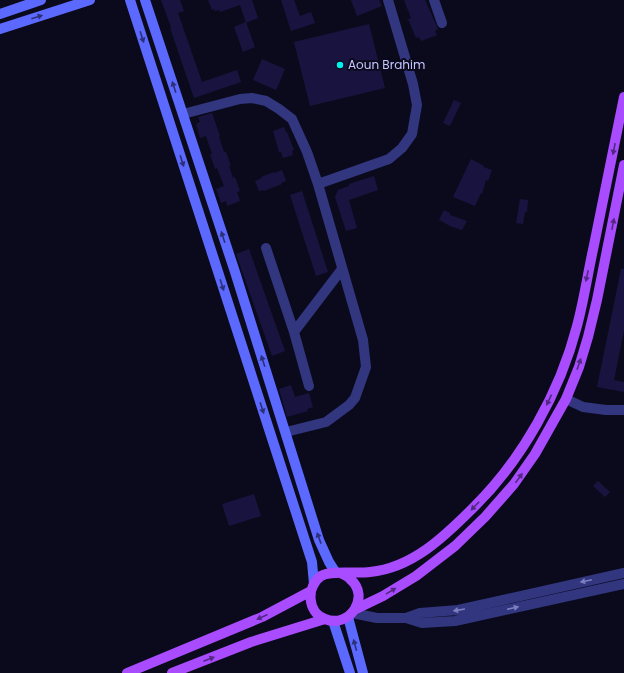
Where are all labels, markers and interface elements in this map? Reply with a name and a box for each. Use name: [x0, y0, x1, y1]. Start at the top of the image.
one-way arrow: [32, 14, 44, 20]
one-way arrow: [139, 31, 145, 43]
place label: Aoun Brahim: [348, 56, 425, 73]
marker: Aoun Brahim: [335, 60, 345, 70]
one-way arrow: [171, 80, 177, 92]
one-way arrow: [610, 143, 616, 155]
one-way arrow: [179, 155, 185, 167]
one-way arrow: [610, 218, 616, 230]
one-way arrow: [220, 230, 226, 242]
one-way arrow: [584, 270, 590, 282]
one-way arrow: [219, 279, 225, 291]
one-way arrow: [260, 354, 266, 366]
one-way arrow: [577, 358, 583, 370]
one-way arrow: [546, 394, 552, 406]
one-way arrow: [259, 403, 265, 415]
one-way arrow: [514, 473, 522, 483]
one-way arrow: [470, 501, 480, 511]
one-way arrow: [315, 532, 321, 544]
one-way arrow: [580, 578, 592, 584]
one-way arrow: [385, 588, 397, 595]
one-way arrow: [506, 605, 519, 611]
one-way arrow: [453, 607, 465, 613]
one-way arrow: [257, 614, 268, 620]
one-way arrow: [352, 639, 358, 651]
one-way arrow: [203, 655, 215, 661]

